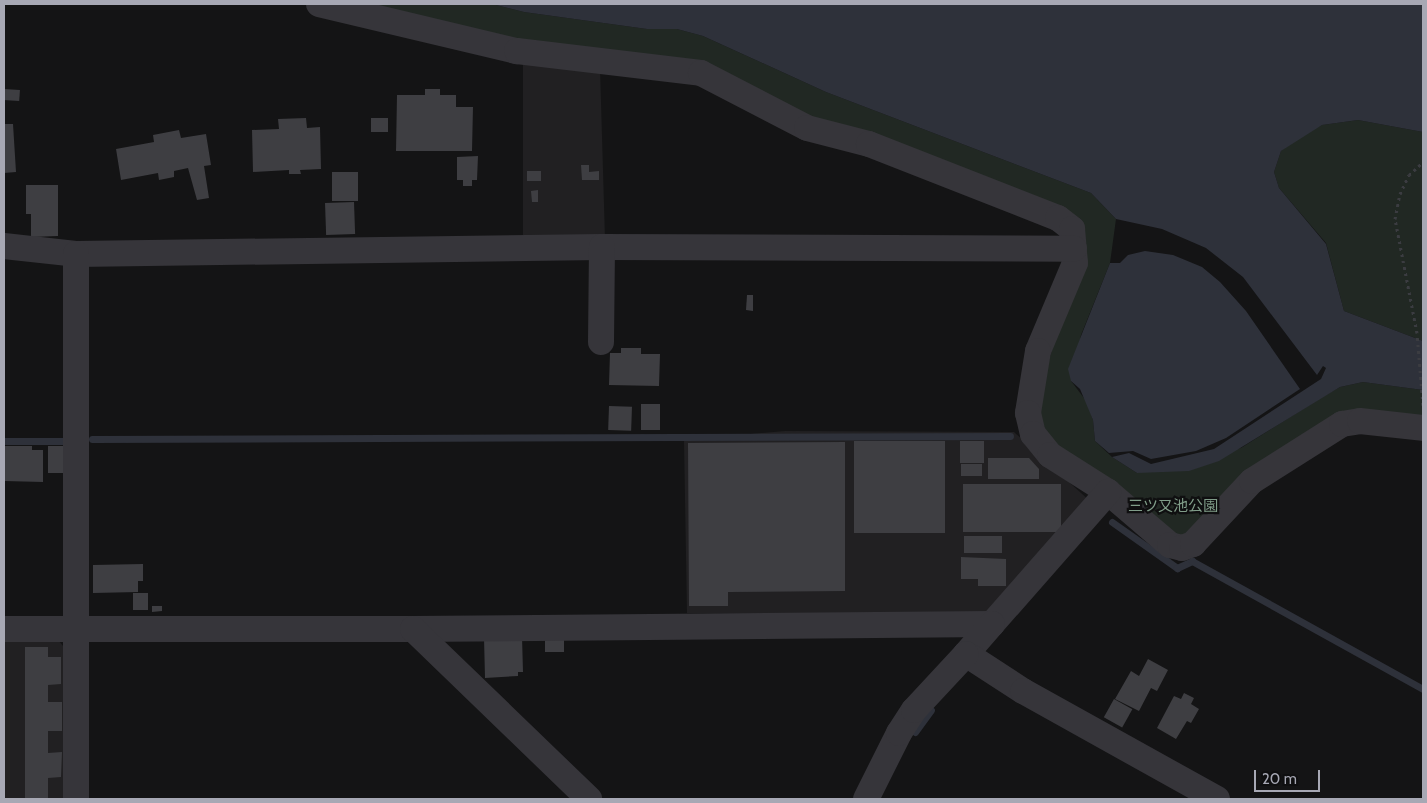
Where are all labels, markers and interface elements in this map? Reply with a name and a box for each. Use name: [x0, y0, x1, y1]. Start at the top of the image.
park label: 三ツ又池公園: [1128, 498, 1218, 516]
scale bar: [1257, 760, 1323, 792]
text: 20 m: [1262, 770, 1297, 788]

